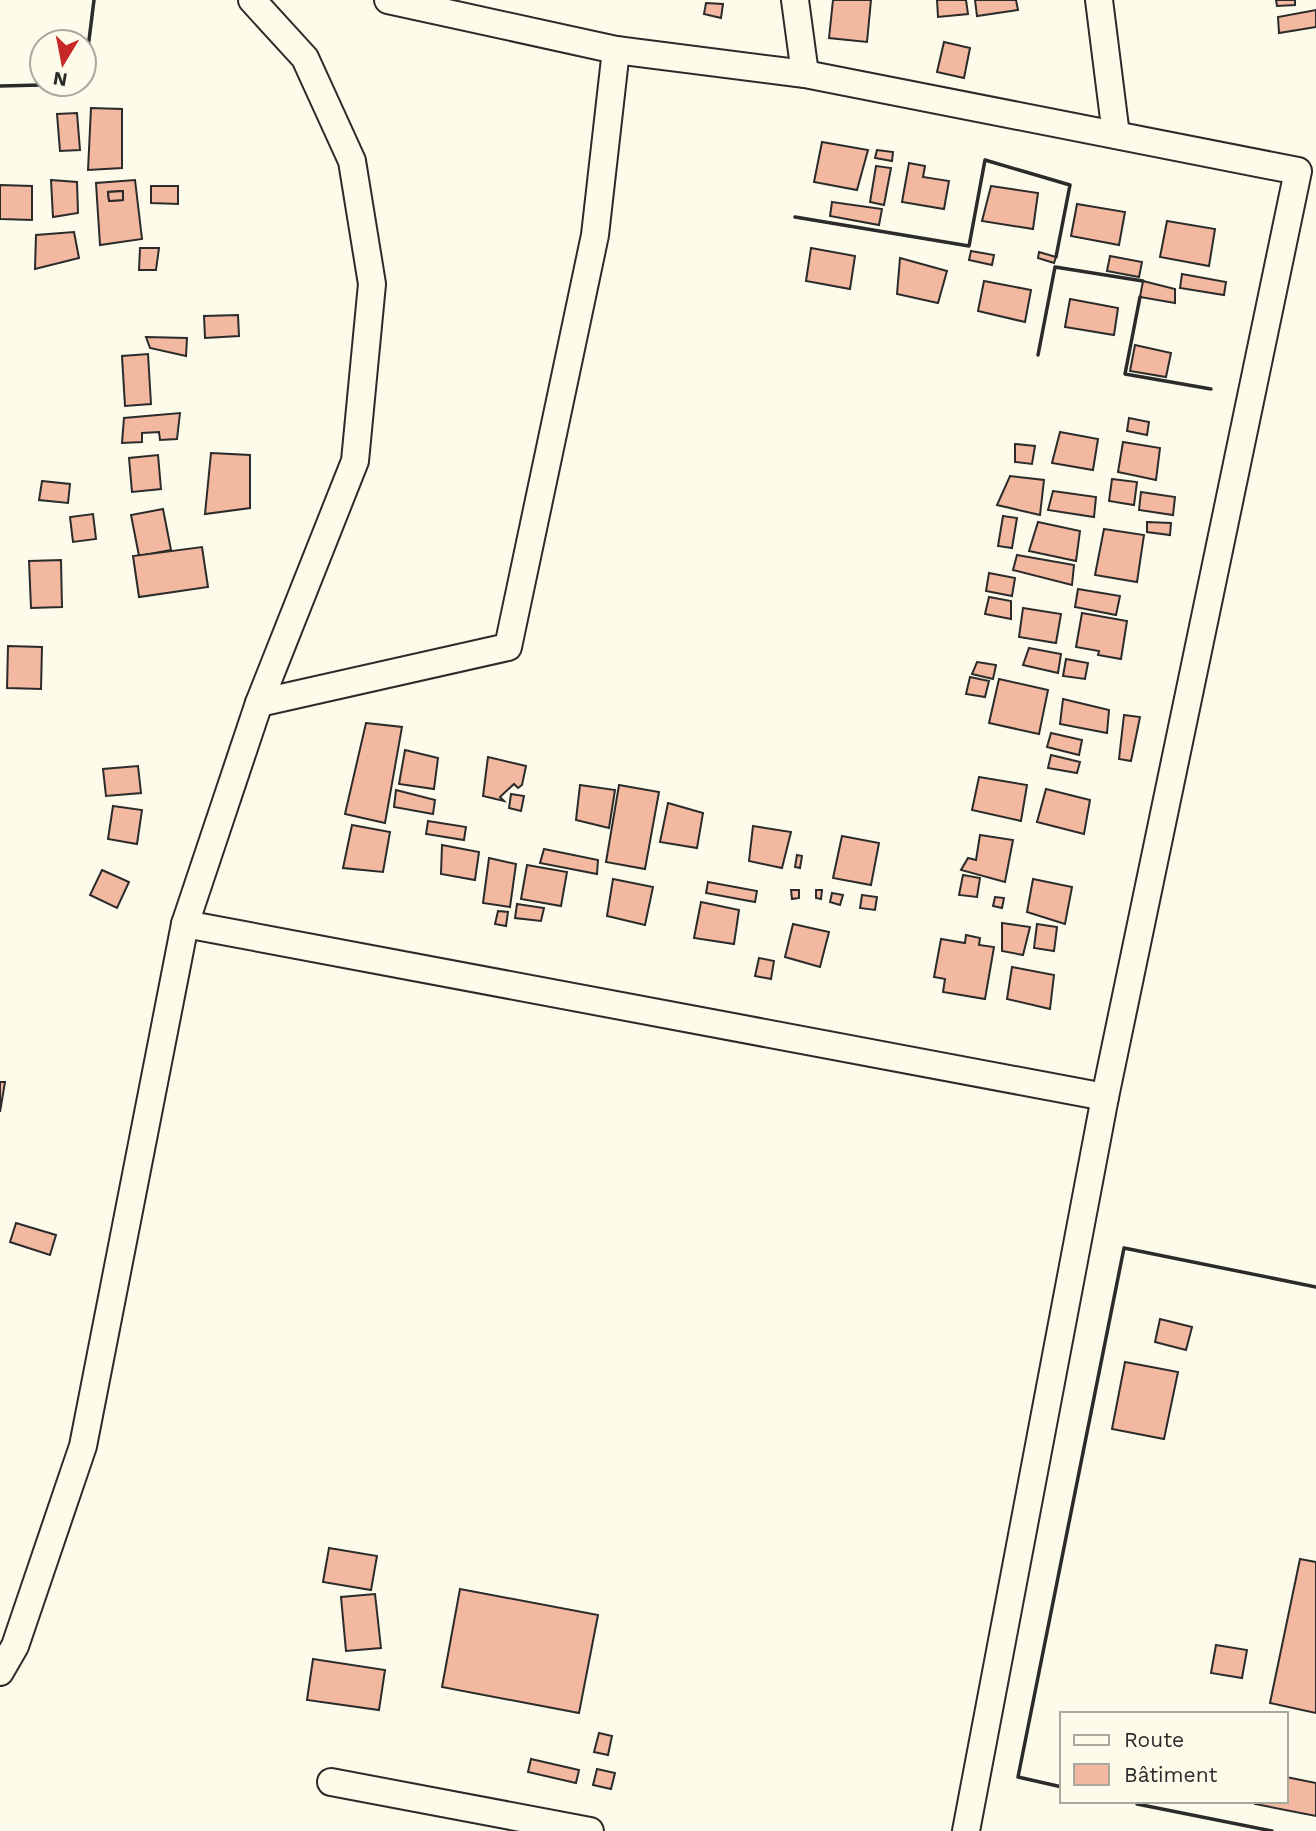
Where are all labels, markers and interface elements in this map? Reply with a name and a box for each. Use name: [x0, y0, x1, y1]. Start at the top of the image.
north arrow: [28, 28, 98, 98]
text: N: [51, 67, 69, 92]
legend: [1060, 1712, 1288, 1803]
text: Route: [1124, 1727, 1184, 1752]
text: Bâtiment: [1124, 1762, 1218, 1787]

